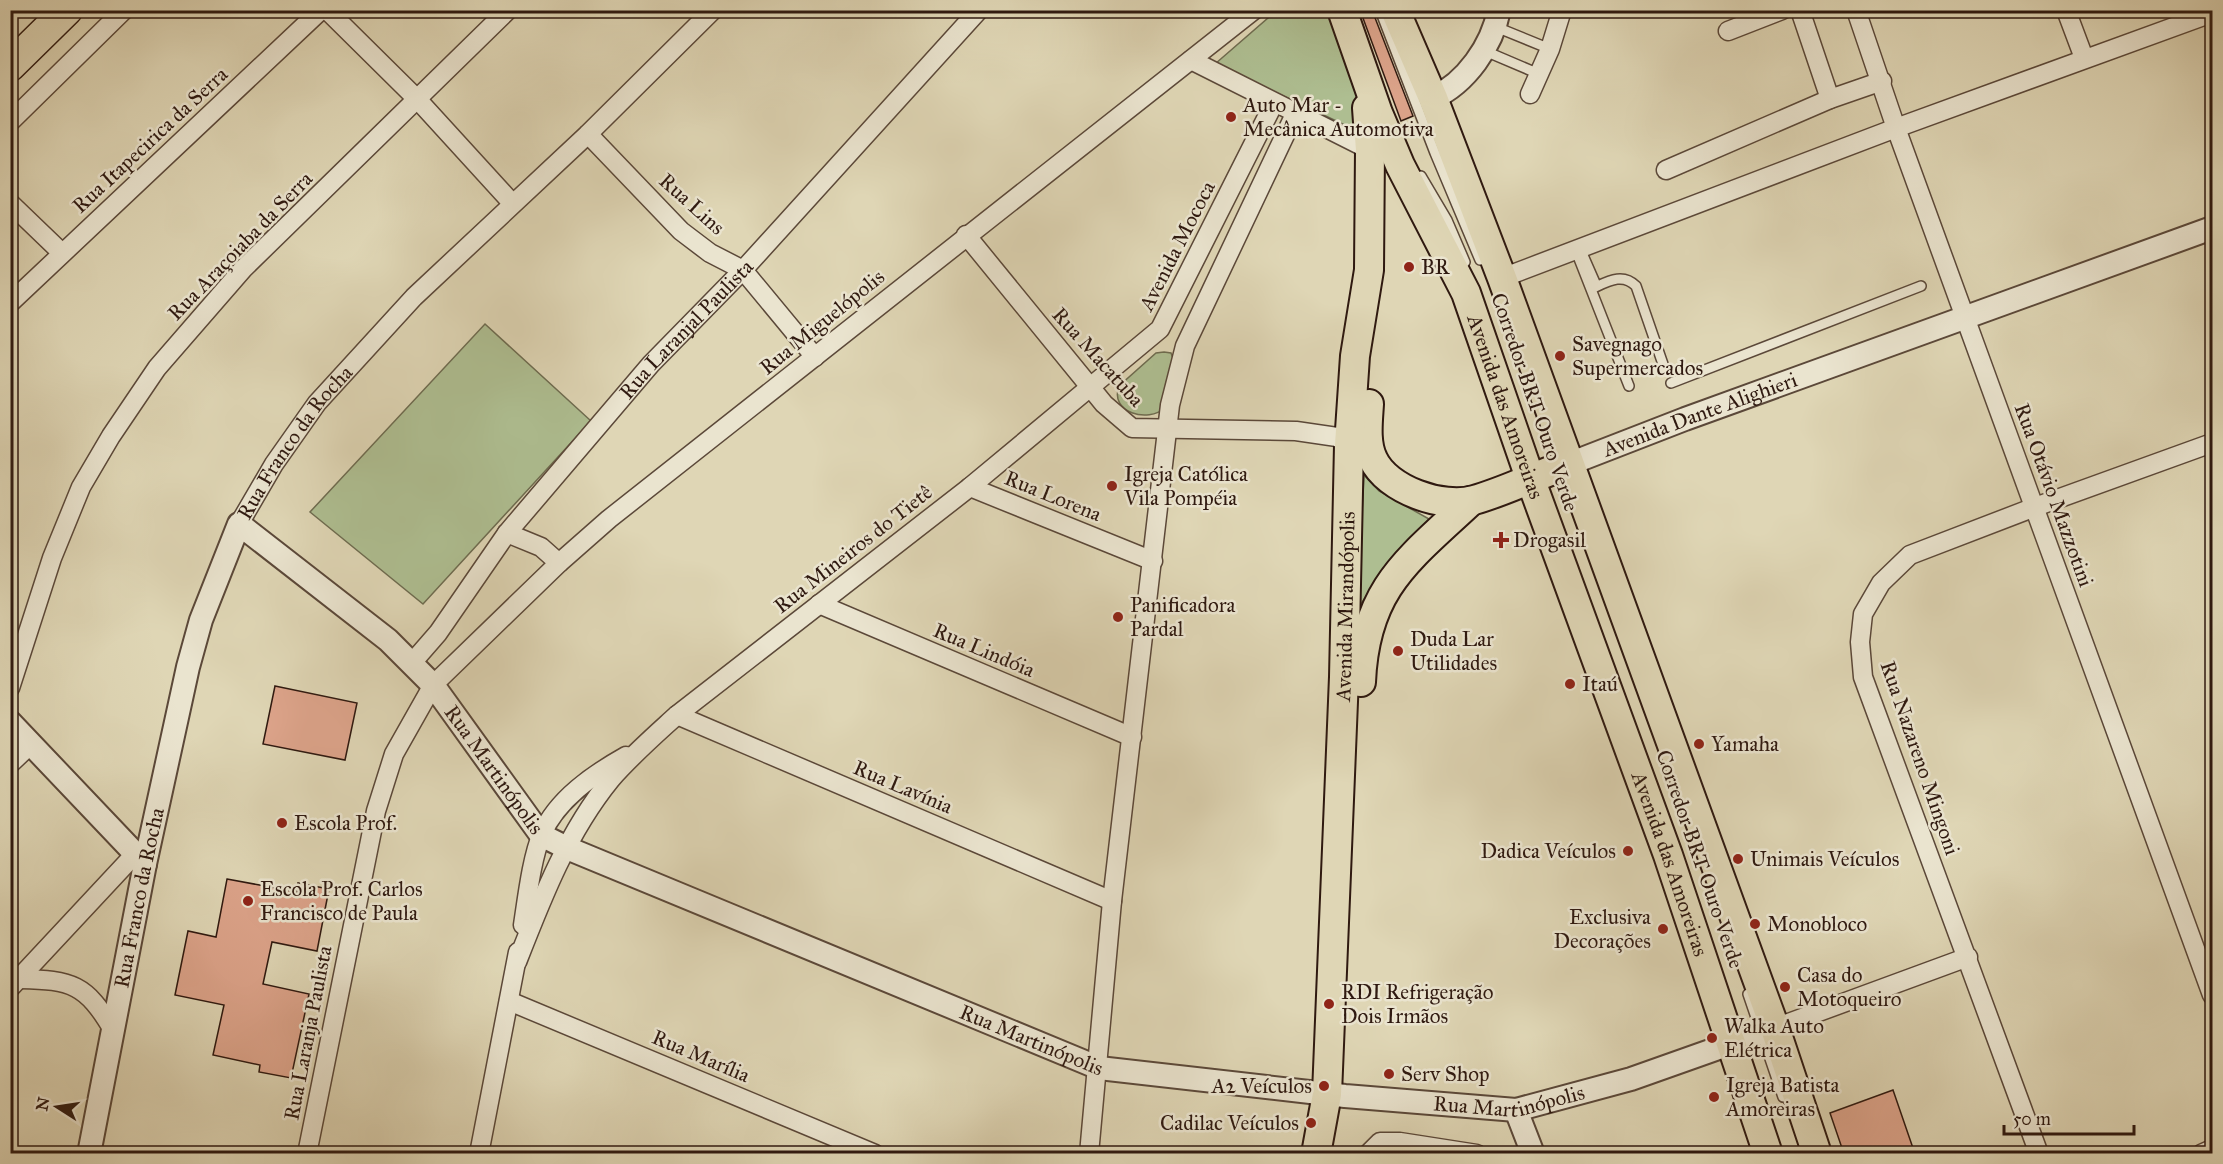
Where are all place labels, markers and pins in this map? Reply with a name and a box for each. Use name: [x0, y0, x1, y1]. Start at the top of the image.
place label: Auto Mar - Mecânica Automotiva: [1242, 92, 1434, 142]
marker: Auto Mar - Mecânica Automotiva: [1224, 110, 1238, 124]
place label: BR: [1421, 254, 1451, 280]
marker: BR: [1402, 260, 1416, 274]
place label: Savegnago Supermercados: [1572, 331, 1703, 381]
marker: Savegnago Supermercados: [1553, 349, 1567, 363]
place label: Igreja Católica Vila Pompéia: [1123, 461, 1248, 511]
marker: Igreja Católica Vila Pompéia: [1105, 479, 1119, 493]
place label: Drogasil: [1513, 527, 1586, 553]
marker: Drogasil: [1494, 533, 1508, 547]
place label: Panificadora Pardal: [1130, 592, 1236, 642]
marker: Panificadora Pardal: [1111, 610, 1125, 624]
place label: Duda Lar Utilidades: [1410, 626, 1497, 676]
marker: Duda Lar Utilidades: [1391, 644, 1405, 658]
place label: Itaú: [1582, 671, 1618, 697]
marker: Itaú: [1563, 677, 1577, 691]
place label: Yamaha: [1711, 731, 1779, 757]
marker: Yamaha: [1692, 737, 1706, 751]
place label: Escola Prof.: [294, 810, 397, 836]
marker: Escola Prof.: [275, 816, 289, 830]
place label: Dadica Veículos: [1480, 838, 1616, 864]
marker: Dadica Veículos: [1621, 844, 1635, 858]
place label: Unimais Veículos: [1750, 846, 1899, 872]
marker: Unimais Veículos: [1731, 852, 1745, 866]
place label: Escola Prof. Carlos Francisco de Paula: [260, 876, 423, 926]
marker: Escola Prof. Carlos Francisco de Paula: [241, 894, 255, 908]
place label: Exclusiva Decorações: [1553, 904, 1651, 954]
place label: Monobloco: [1767, 911, 1868, 937]
marker: Monobloco: [1748, 917, 1762, 931]
marker: Exclusiva Decorações: [1656, 922, 1670, 936]
place label: Casa do Motoqueiro: [1797, 962, 1902, 1012]
place label: RDI Refrigeração Dois Irmãos: [1341, 979, 1494, 1029]
marker: Casa do Motoqueiro: [1778, 980, 1792, 994]
marker: RDI Refrigeração Dois Irmãos: [1322, 997, 1336, 1011]
place label: Walka Auto Elétrica: [1724, 1013, 1824, 1063]
marker: Walka Auto Elétrica: [1705, 1031, 1719, 1045]
place label: Serv Shop: [1401, 1061, 1490, 1087]
marker: Serv Shop: [1382, 1067, 1396, 1081]
place label: Igreja Batista Amoreiras: [1725, 1072, 1840, 1122]
place label: A2 Veículos: [1210, 1073, 1312, 1099]
marker: A2 Veículos: [1317, 1079, 1331, 1093]
marker: Igreja Batista Amoreiras: [1707, 1090, 1721, 1104]
place label: Cadilac Veículos: [1160, 1110, 1299, 1136]
marker: Cadilac Veículos: [1304, 1116, 1318, 1130]

